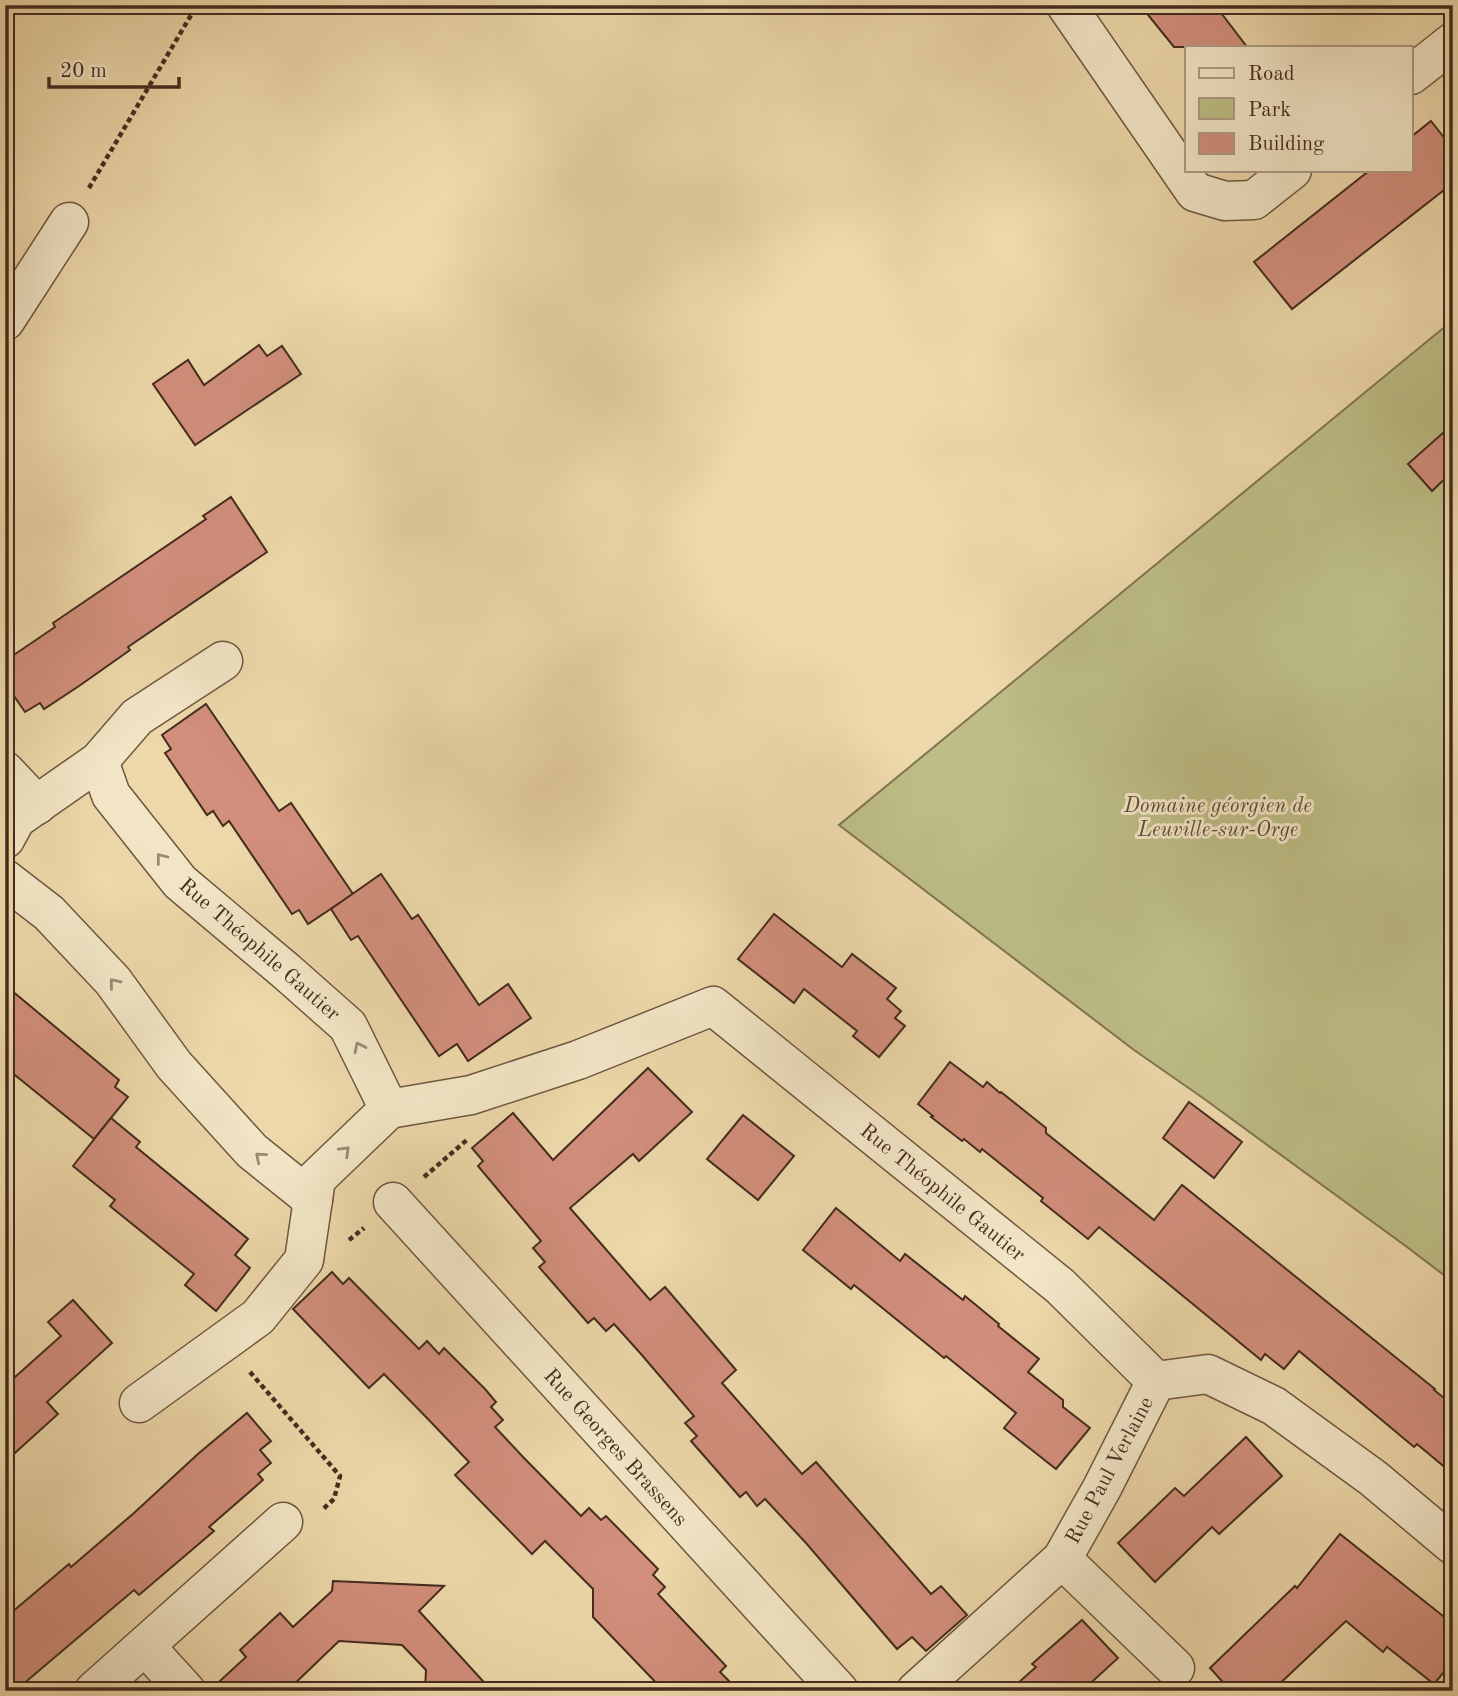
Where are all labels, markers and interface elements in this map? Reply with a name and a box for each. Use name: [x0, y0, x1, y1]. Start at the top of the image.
scale bar: [49, 46, 178, 90]
legend: [1185, 46, 1412, 172]
text: 20 m: [60, 61, 107, 82]
text: Road: [1248, 64, 1295, 85]
text: Park: [1248, 100, 1291, 121]
text: Building: [1248, 134, 1325, 155]
park label: Domaine géorgien de Leuville-sur-Orge: [1123, 796, 1312, 841]
one-way arrow: [156, 853, 169, 865]
street label: Rue Théophile Gautier: [175, 875, 344, 1026]
one-way arrow: [110, 979, 122, 992]
one-way arrow: [353, 1042, 367, 1054]
street label: Rue Théophile Gautier: [856, 1120, 1029, 1266]
one-way arrow: [336, 1147, 349, 1160]
one-way arrow: [255, 1153, 268, 1165]
street label: Rue Georges Brassens: [539, 1365, 691, 1531]
street label: Rue Paul Verlaine: [1063, 1394, 1158, 1548]

